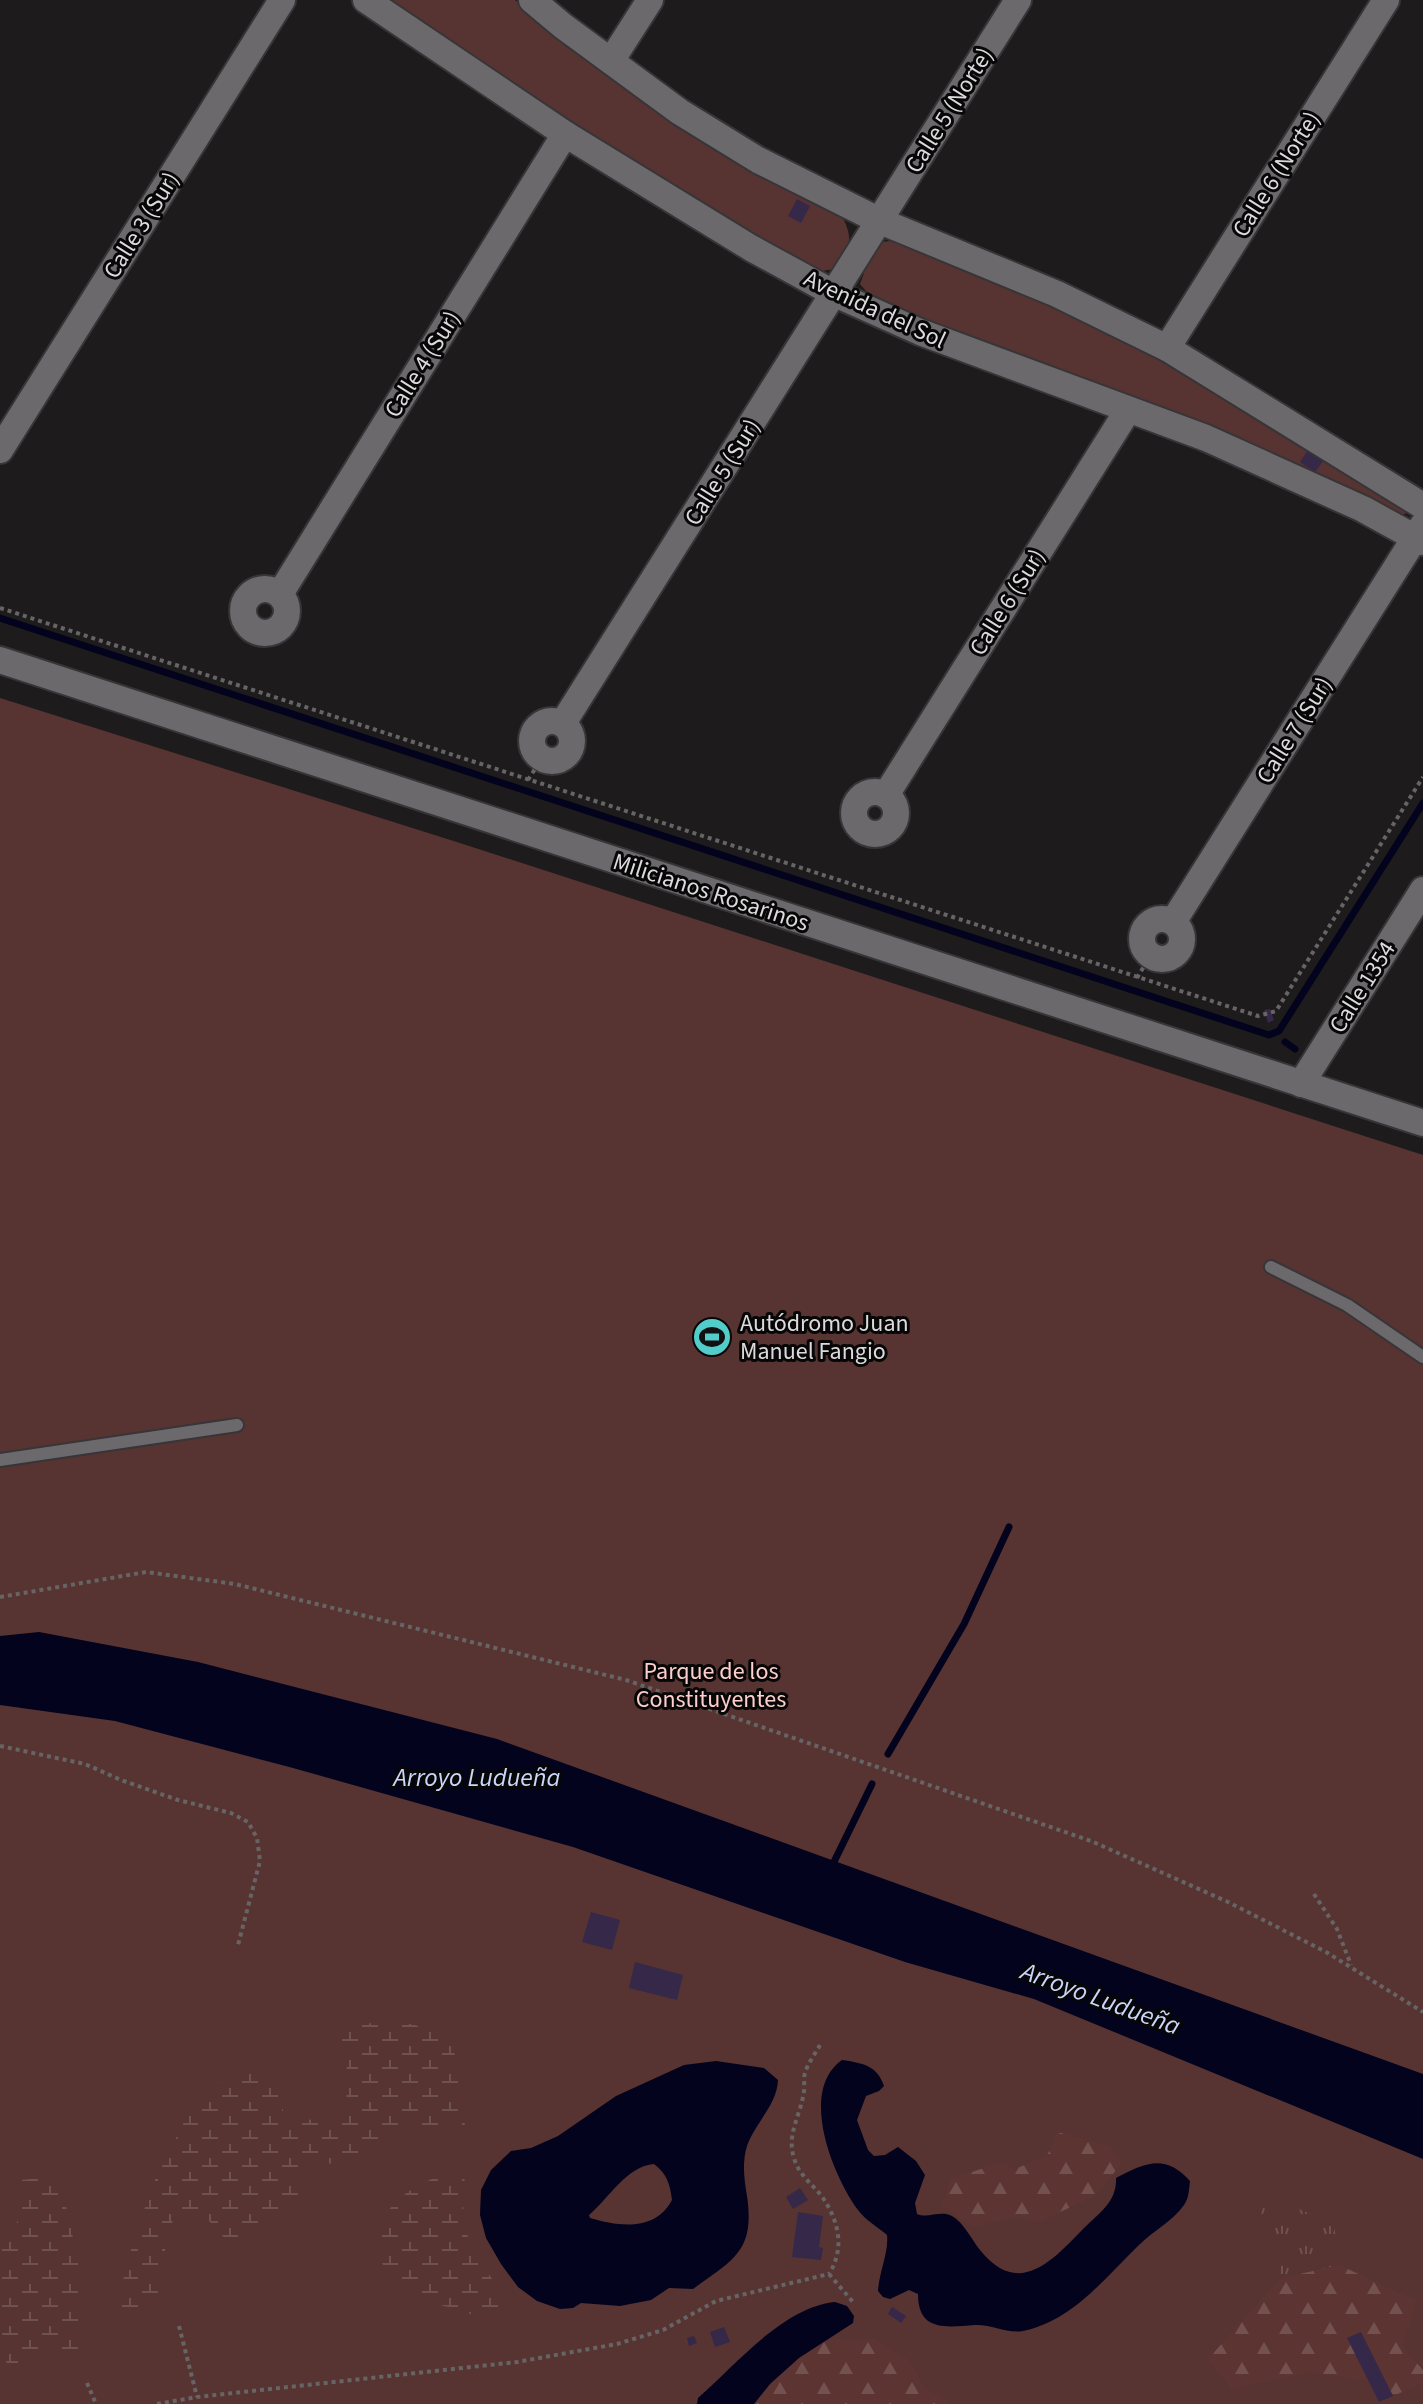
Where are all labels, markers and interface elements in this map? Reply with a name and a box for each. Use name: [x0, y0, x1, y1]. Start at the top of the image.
street label: Calle 5 (Norte): [897, 41, 1002, 180]
street label: Calle 6 (Norte): [1224, 105, 1329, 244]
street label: Calle 3 (Sur): [95, 165, 188, 286]
street label: Avenida del Sol: [798, 261, 952, 358]
street label: Calle 4 (Sur): [376, 304, 469, 425]
street label: Calle 5 (Sur): [676, 412, 769, 533]
street label: Calle 6 (Sur): [961, 542, 1054, 663]
street label: Calle 7 (Sur): [1248, 670, 1341, 791]
street label: Milicianos Rosarinos: [608, 844, 813, 941]
street label: Calle 1354: [1320, 934, 1404, 1040]
place label: Autódromo Juan Manuel Fangio: [740, 1306, 909, 1369]
sports icon: Autódromo Juan Manuel Fangio: [691, 1316, 733, 1358]
park label: Parque de los Constituyentes: [636, 1654, 786, 1717]
water label: Arroyo Ludueña: [392, 1759, 560, 1796]
water label: Arroyo Ludueña: [1014, 1952, 1186, 2044]

